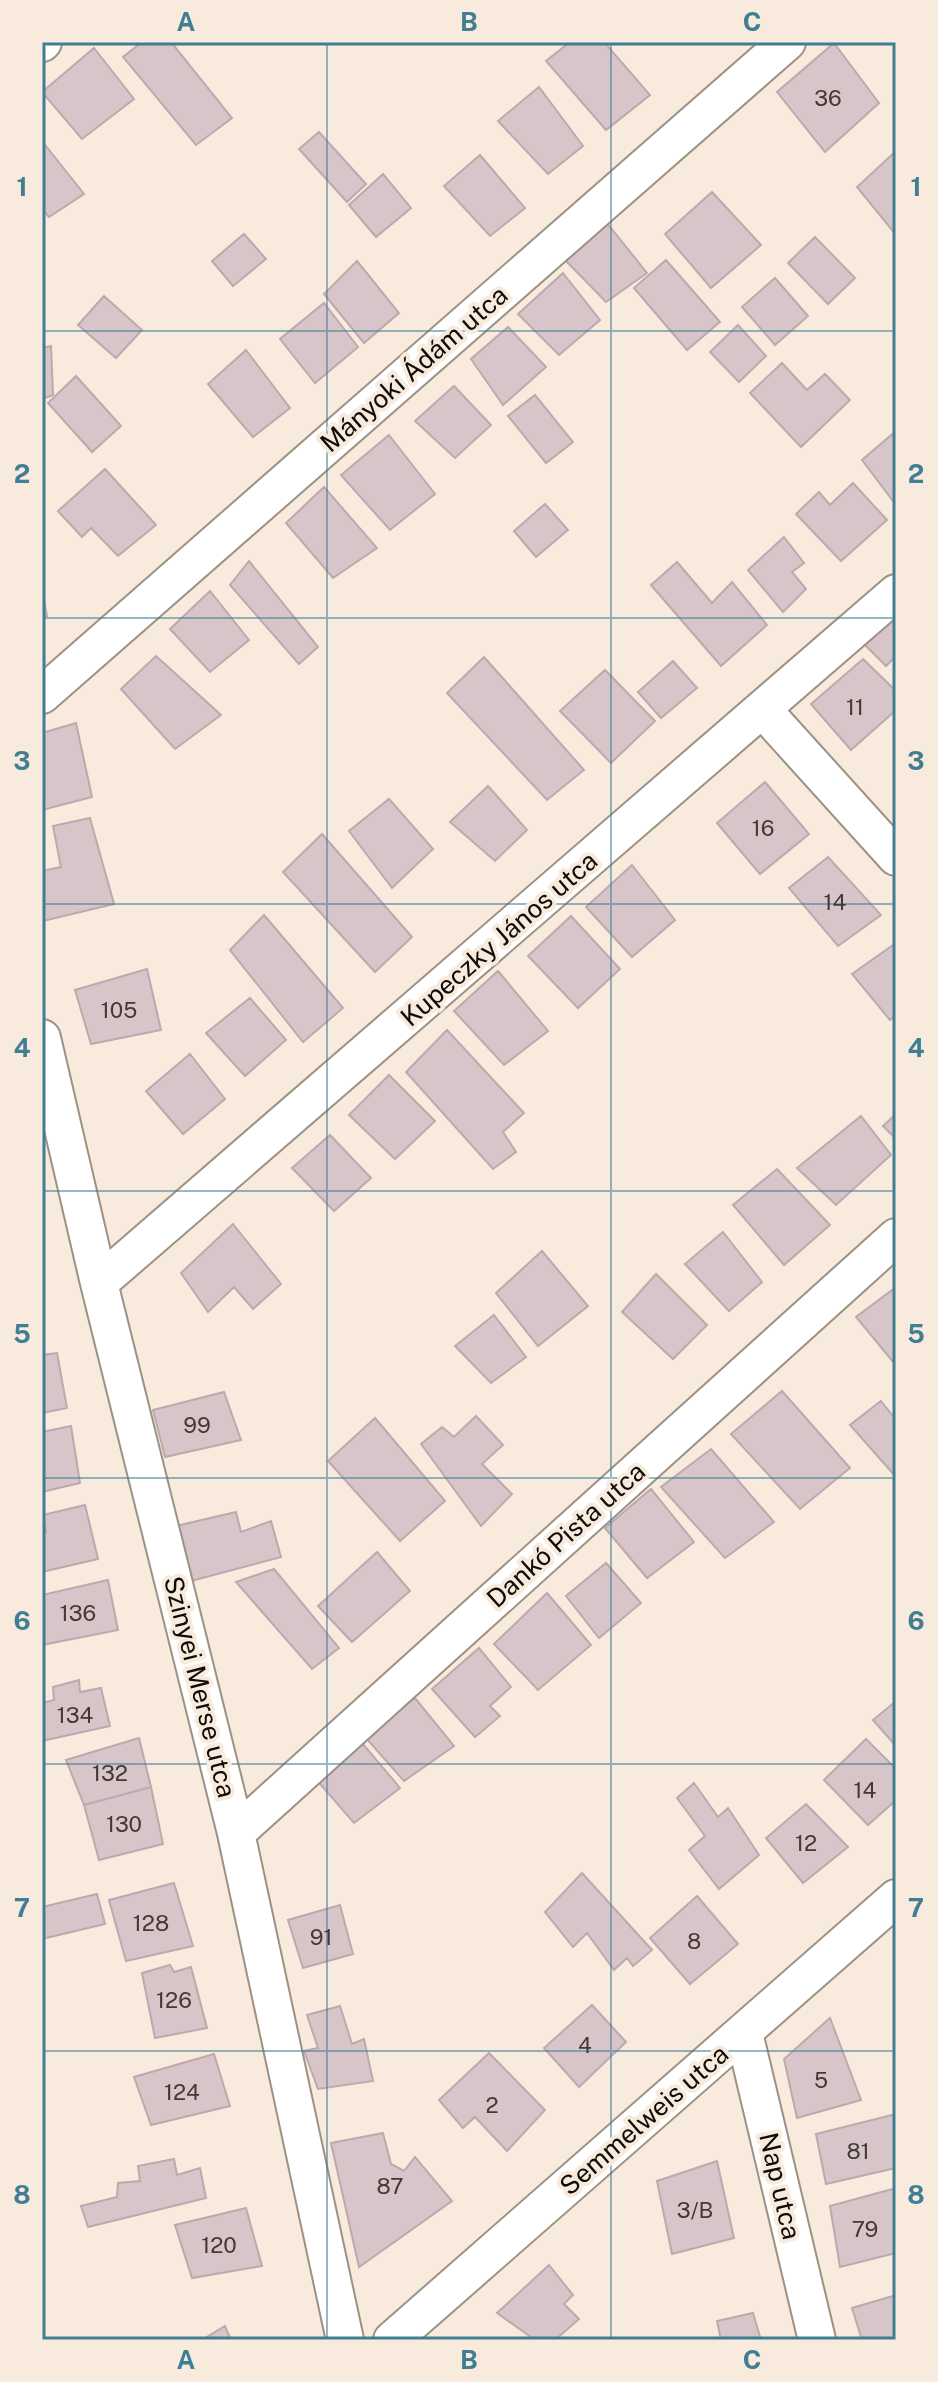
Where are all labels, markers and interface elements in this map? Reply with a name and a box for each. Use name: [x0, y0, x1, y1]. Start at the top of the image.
text: A: [177, 6, 196, 37]
text: B: [460, 6, 478, 37]
text: C: [743, 6, 761, 37]
house number: 36: [814, 85, 842, 111]
text: 1: [16, 171, 28, 202]
text: 1: [910, 171, 922, 202]
street label: Mányoki Ádám utca: [314, 279, 513, 458]
text: 2: [14, 458, 30, 489]
text: 2: [908, 458, 924, 489]
house number: 11: [846, 694, 864, 720]
text: 3: [13, 745, 31, 776]
text: 3: [907, 745, 925, 776]
house number: 16: [752, 815, 774, 841]
street label: Kupeczky János utca: [394, 845, 603, 1032]
house number: 14: [824, 889, 847, 915]
house number: 105: [101, 997, 137, 1023]
text: 4: [13, 1032, 31, 1063]
text: 4: [907, 1032, 925, 1063]
text: 5: [13, 1318, 31, 1349]
text: 5: [907, 1318, 925, 1349]
house number: 99: [183, 1412, 211, 1438]
street label: Dankó Pista utca: [480, 1456, 651, 1614]
street label: Szinyei Merse utca: [158, 1573, 243, 1801]
house number: 136: [60, 1600, 96, 1626]
text: 6: [13, 1605, 31, 1636]
text: 6: [907, 1605, 925, 1636]
house number: 134: [57, 1702, 93, 1728]
house number: 132: [92, 1760, 128, 1786]
house number: 14: [854, 1777, 877, 1803]
house number: 130: [106, 1811, 142, 1837]
house number: 12: [795, 1830, 817, 1856]
text: 7: [14, 1892, 30, 1923]
text: 7: [908, 1892, 924, 1923]
house number: 128: [133, 1910, 169, 1936]
house number: 91: [310, 1924, 332, 1950]
house number: 8: [687, 1928, 701, 1954]
house number: 126: [156, 1987, 192, 2013]
house number: 4: [578, 2032, 592, 2058]
street label: Semmelweis utca: [553, 2038, 734, 2201]
house number: 5: [814, 2067, 828, 2093]
house number: 124: [164, 2079, 200, 2105]
house number: 2: [485, 2092, 499, 2118]
street label: Nap utca: [753, 2129, 808, 2242]
house number: 81: [846, 2138, 870, 2164]
house number: 87: [376, 2173, 404, 2199]
text: 8: [13, 2179, 31, 2210]
text: 8: [907, 2179, 925, 2210]
house number: 3/B: [677, 2197, 713, 2223]
house number: 79: [852, 2216, 878, 2242]
house number: 120: [201, 2232, 237, 2258]
text: A: [177, 2344, 196, 2375]
text: B: [460, 2344, 478, 2375]
text: C: [743, 2344, 761, 2375]

